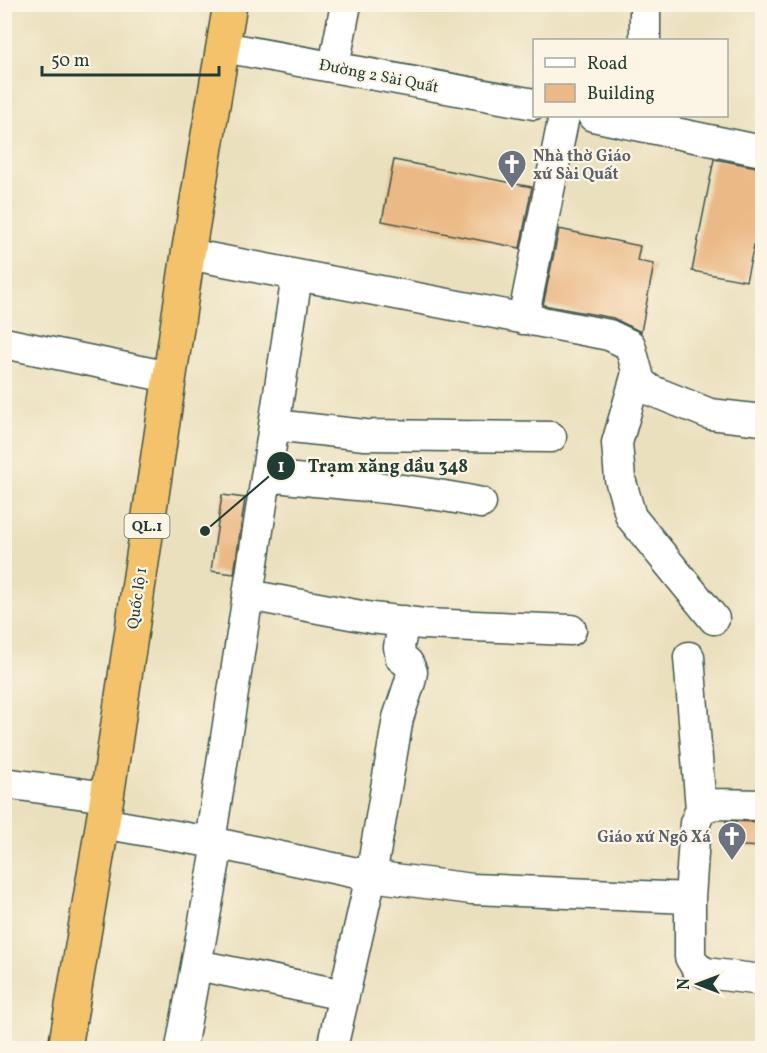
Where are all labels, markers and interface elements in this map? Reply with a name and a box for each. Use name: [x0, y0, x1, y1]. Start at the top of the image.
scale bar: [42, 39, 219, 77]
legend: [533, 39, 728, 117]
text: 50 m: [51, 49, 90, 74]
text: Road: [587, 52, 628, 77]
street label: Đường 2 Sài Quất: [317, 55, 441, 99]
text: Building: [587, 82, 655, 107]
place label: Nhà thờ Giáo xứ Sài Quất: [533, 146, 631, 186]
church icon: Nhà thờ Giáo xứ Sài Quất: [496, 148, 528, 190]
callout: Trạm xăng dầu 348: [266, 448, 480, 484]
text: 1: [277, 455, 285, 480]
text: Trạm xăng dầu 348: [308, 455, 468, 480]
road number: QL.1: [124, 514, 170, 538]
street label: Quốc lộ 1: [123, 566, 153, 631]
church icon: Giáo xứ Ngô Xá: [716, 820, 748, 862]
place label: Giáo xứ Ngô Xá: [597, 827, 711, 849]
north arrow: [668, 954, 728, 1014]
text: N: [674, 978, 696, 990]

